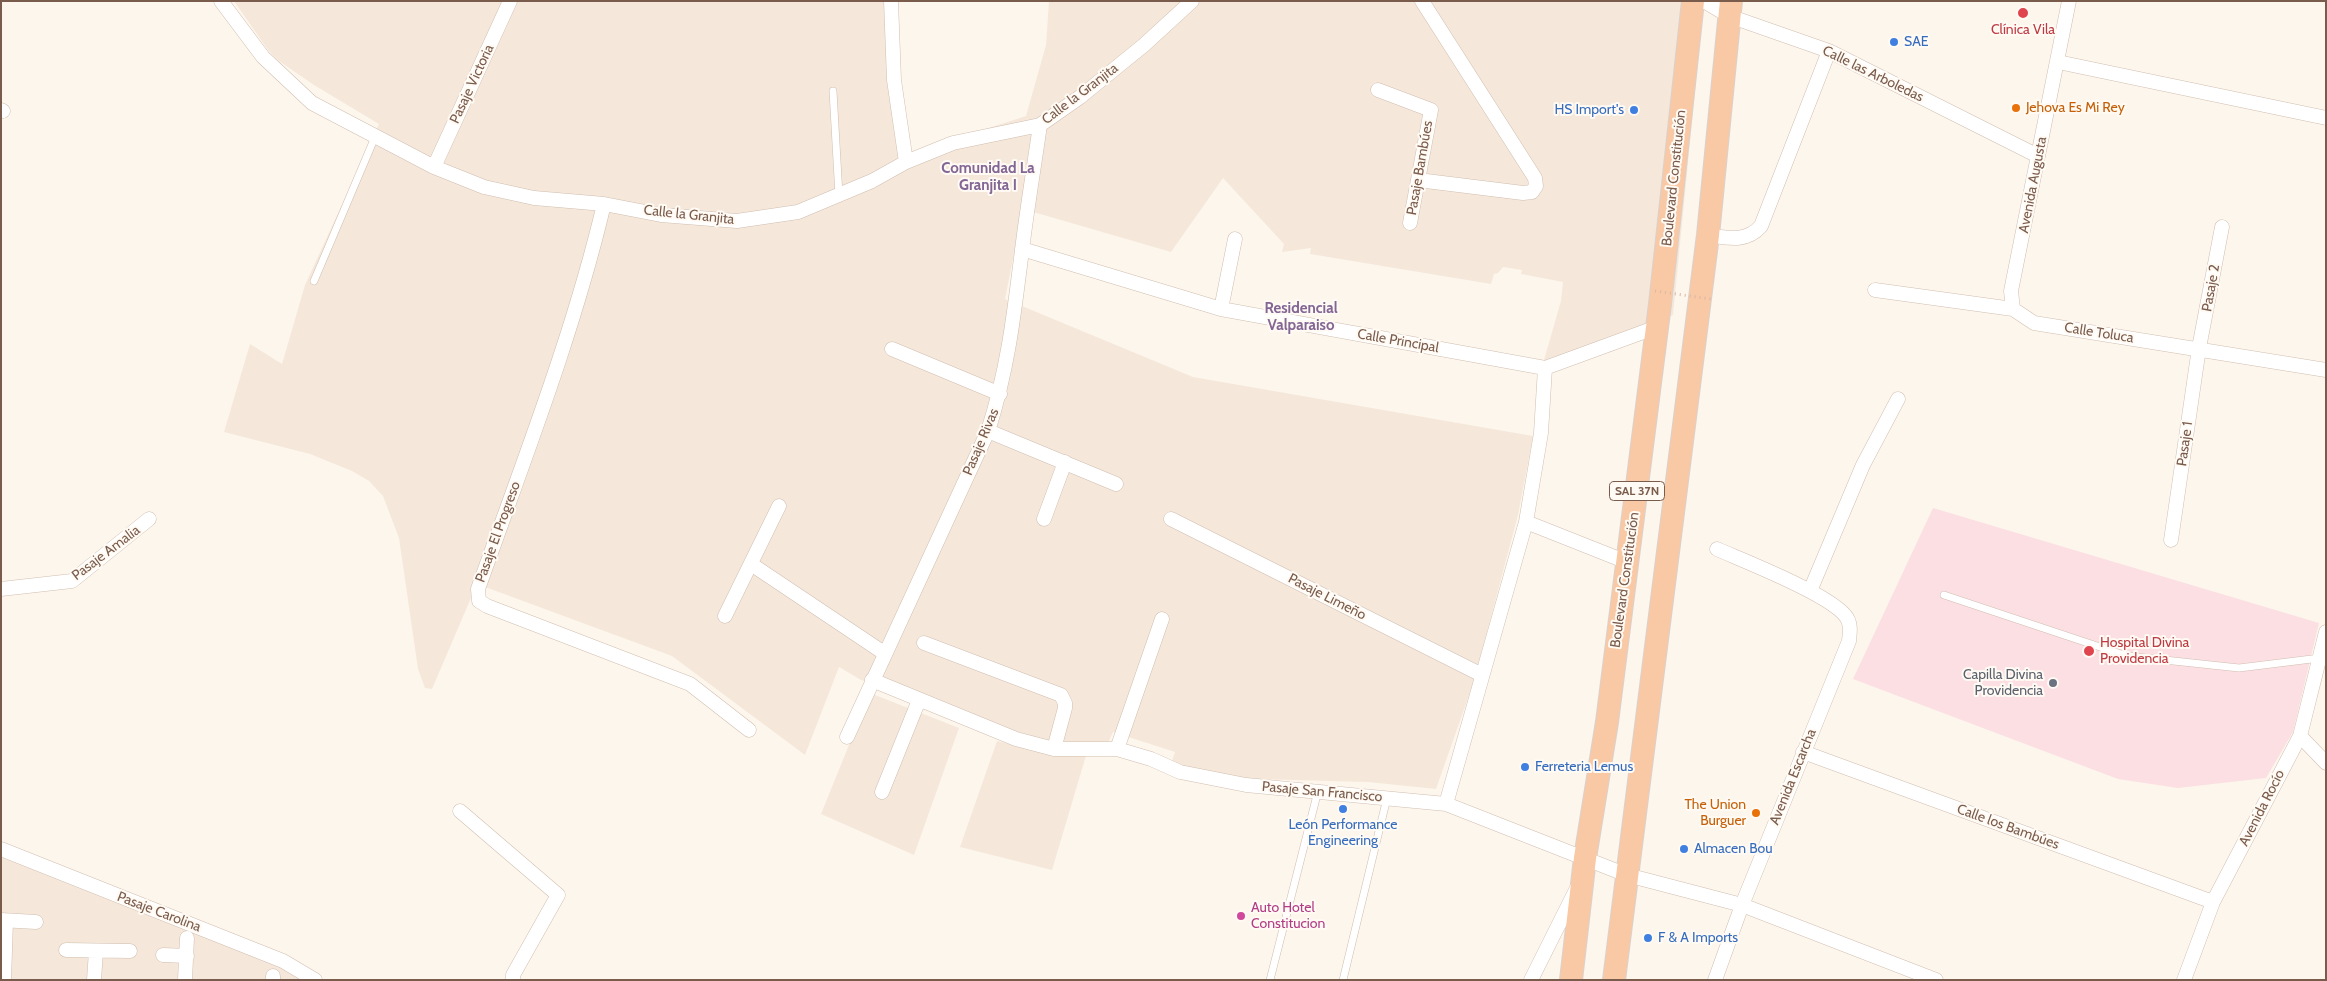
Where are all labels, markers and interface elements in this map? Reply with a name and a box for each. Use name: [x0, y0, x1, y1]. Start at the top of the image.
marker: Clínica Vila: [2016, 6, 2030, 20]
place label: Clínica Vila: [1991, 22, 2055, 38]
place label: SAE: [1904, 34, 1929, 50]
marker: SAE: [1888, 36, 1900, 48]
street label: Pasaje Victoria: [446, 42, 498, 126]
street label: Calle las Arboledas: [1820, 42, 1926, 106]
street label: Calle la Granjita: [1039, 60, 1121, 128]
place label: Jehova Es Mi Rey: [2026, 100, 2125, 116]
place label: HS Import's: [1554, 102, 1624, 118]
marker: Jehova Es Mi Rey: [2010, 102, 2022, 114]
marker: HS Import's: [1628, 104, 1640, 116]
street label: Boulevard Constitución: [1658, 109, 1690, 247]
street label: Pasaje Bambúes: [1403, 119, 1437, 217]
street label: Avenida Augusta: [2015, 135, 2051, 235]
district label: Comunidad La Granjita I: [941, 160, 1035, 195]
street label: Calle la Granjita: [643, 202, 735, 228]
street label: Pasaje 2: [2199, 263, 2223, 313]
district label: Residencial Valparaiso: [1264, 300, 1338, 335]
street label: Calle Toluca: [2063, 319, 2135, 347]
street label: Calle Principal: [1356, 326, 1440, 356]
street label: Pasaje Rivas: [959, 406, 1003, 478]
street label: Pasaje 1: [2174, 421, 2196, 467]
street label: Pasaje El Progreso: [472, 479, 524, 585]
road number: SAL 37N: [1610, 482, 1664, 501]
street label: Boulevard Constitución: [1607, 511, 1643, 649]
street label: Pasaje Amalia: [69, 522, 143, 584]
street label: Pasaje Limeño: [1285, 570, 1369, 624]
place label: Hospital Divina Providencia: [2100, 635, 2189, 668]
marker: Hospital Divina Providencia: [2082, 644, 2096, 658]
place label: Capilla Divina Providencia: [1963, 667, 2043, 700]
marker: Capilla Divina Providencia: [2047, 677, 2059, 689]
street label: Avenida Escarcha: [1766, 727, 1820, 827]
place label: Ferreteria Lemus: [1535, 759, 1633, 775]
marker: Ferreteria Lemus: [1519, 761, 1531, 773]
street label: Avenida Rocío: [2236, 767, 2288, 849]
street label: Pasaje San Francisco: [1261, 778, 1383, 806]
place label: The Union Burguer: [1684, 797, 1746, 830]
street label: Calle los Bambúes: [1955, 801, 2061, 853]
marker: León Performance Engineering: [1337, 803, 1349, 815]
marker: The Union Burguer: [1750, 807, 1762, 819]
place label: León Performance Engineering: [1288, 817, 1398, 850]
place label: Almacen Bou: [1694, 841, 1773, 857]
marker: Almacen Bou: [1678, 843, 1690, 855]
street label: Pasaje Carolina: [115, 888, 203, 936]
place label: Auto Hotel Constitucion: [1251, 900, 1325, 932]
marker: Auto Hotel Constitucion: [1235, 910, 1247, 922]
place label: F & A Imports: [1658, 930, 1738, 946]
marker: F & A Imports: [1642, 932, 1654, 944]

